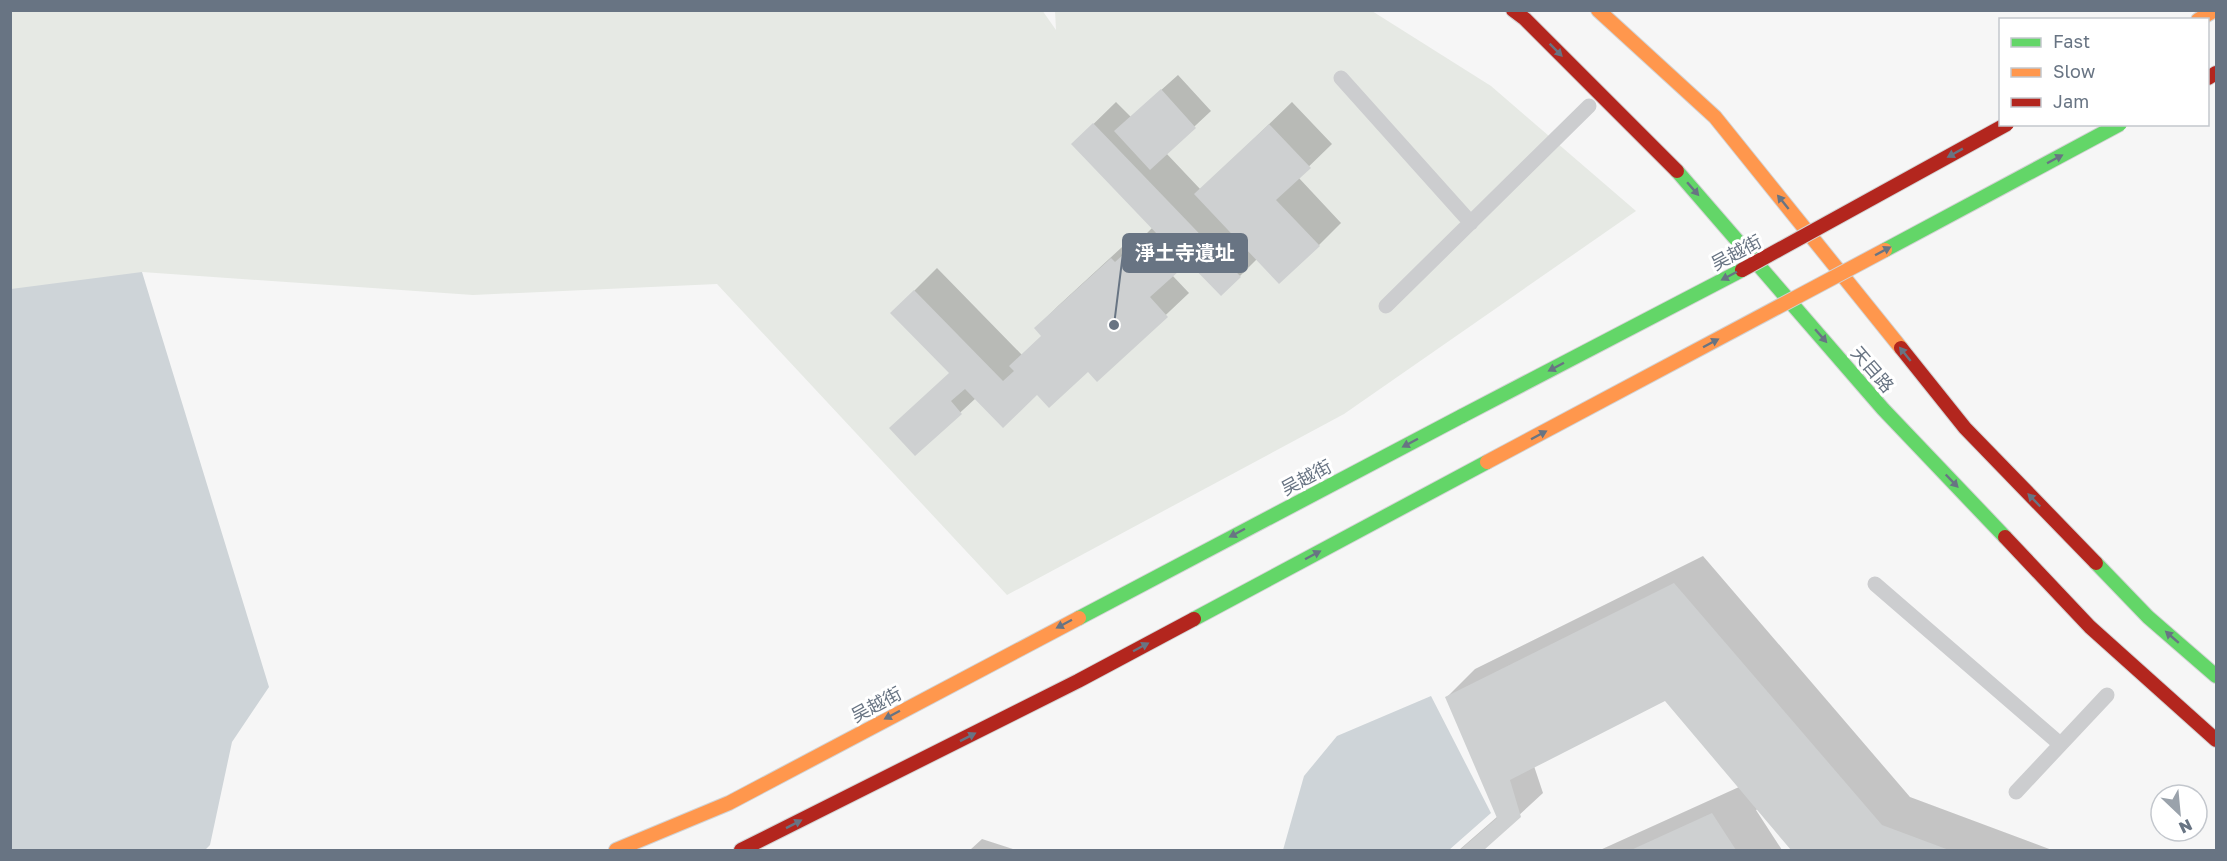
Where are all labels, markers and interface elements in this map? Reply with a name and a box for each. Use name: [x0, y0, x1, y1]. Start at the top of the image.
legend: [1999, 18, 2209, 126]
text: Fast: [2053, 30, 2090, 52]
one-way arrow: [1549, 42, 1563, 56]
text: Slow: [2053, 60, 2096, 82]
text: Jam: [2053, 90, 2089, 112]
one-way arrow: [1947, 148, 1964, 158]
one-way arrow: [2047, 154, 2064, 164]
one-way arrow: [1686, 181, 1699, 196]
one-way arrow: [1777, 195, 1790, 210]
street label: 吴越街: [1707, 230, 1765, 274]
callout: 淨土寺遺址: [1123, 234, 1247, 272]
text: 淨土寺遺址: [1135, 240, 1235, 264]
one-way arrow: [1874, 246, 1891, 256]
one-way arrow: [1720, 271, 1737, 281]
one-way arrow: [1814, 328, 1827, 344]
one-way arrow: [1702, 338, 1719, 347]
street label: 天目路: [1847, 341, 1899, 397]
one-way arrow: [1899, 346, 1912, 362]
one-way arrow: [1547, 362, 1564, 372]
one-way arrow: [1531, 430, 1548, 440]
one-way arrow: [1401, 438, 1418, 448]
street label: 吴越街: [1277, 455, 1335, 499]
one-way arrow: [1944, 473, 1958, 487]
one-way arrow: [2028, 493, 2042, 507]
one-way arrow: [1229, 529, 1246, 538]
one-way arrow: [1305, 550, 1322, 560]
one-way arrow: [1056, 619, 1073, 629]
one-way arrow: [2164, 631, 2180, 644]
one-way arrow: [1133, 642, 1150, 652]
street label: 吴越街: [847, 682, 905, 726]
one-way arrow: [884, 710, 901, 720]
one-way arrow: [959, 732, 977, 742]
north arrow: [2149, 783, 2209, 843]
text: N: [2176, 815, 2195, 838]
one-way arrow: [785, 819, 802, 829]

